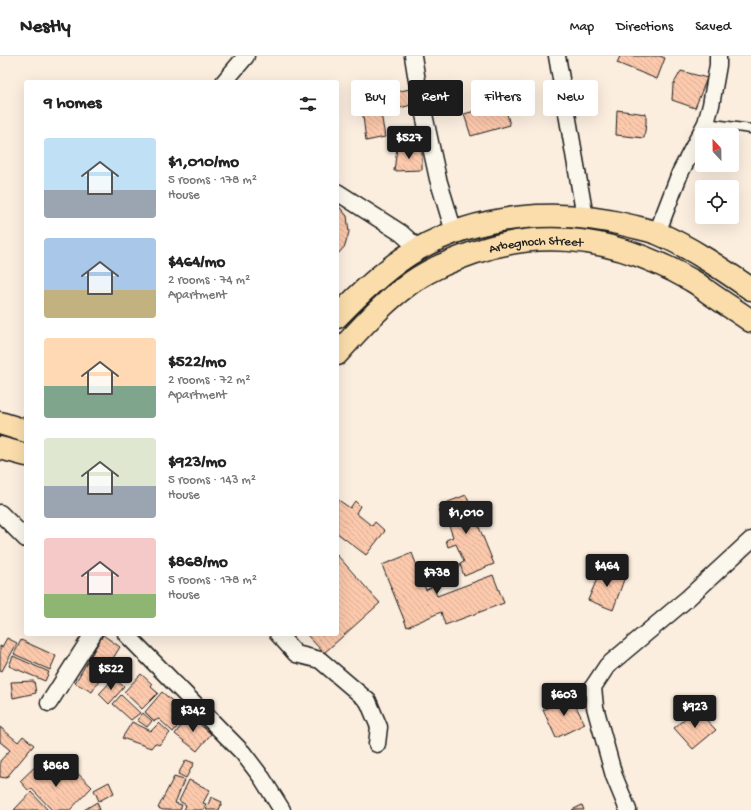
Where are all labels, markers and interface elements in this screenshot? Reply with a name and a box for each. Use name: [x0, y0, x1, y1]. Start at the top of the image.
text: Nestly: [20, 16, 71, 39]
text: Map: [570, 19, 594, 36]
text: Directions: [616, 19, 673, 36]
text: Saved: [695, 19, 731, 36]
chip: Buy: [351, 80, 400, 116]
chip: Rent: [408, 80, 463, 116]
chip: Filters: [471, 80, 535, 116]
chip: New: [543, 80, 598, 116]
icon: filters: [297, 93, 319, 115]
text: 9 homes: [44, 94, 102, 114]
pin: $527: [385, 126, 433, 160]
north arrow: [695, 128, 739, 172]
map controls: [695, 128, 739, 224]
text: $527: [396, 131, 422, 146]
text: $1,010/mo: [168, 153, 239, 173]
icon: home: [76, 154, 124, 202]
text: 5 rooms · 178 m²: [168, 173, 257, 188]
button: locate: [695, 180, 739, 224]
text: House: [168, 188, 200, 203]
street label: Arbegnoch Street: [487, 234, 585, 258]
text: $464/mo: [168, 253, 225, 273]
icon: home: [76, 254, 124, 302]
text: 2 rooms · 74 m²: [168, 273, 250, 288]
text: Apartment: [168, 288, 227, 303]
text: $522/mo: [168, 353, 226, 373]
icon: home: [76, 354, 124, 402]
text: 2 rooms · 72 m²: [168, 373, 250, 388]
text: Apartment: [168, 388, 227, 403]
text: $923/mo: [168, 453, 226, 473]
icon: home: [76, 454, 124, 502]
text: 5 rooms · 143 m²: [168, 473, 256, 488]
text: House: [168, 488, 200, 503]
pin: $1,010: [433, 501, 499, 535]
text: $1,010: [448, 506, 484, 521]
text: $868/mo: [168, 553, 228, 573]
icon: home: [76, 554, 124, 602]
pin: $464: [583, 554, 631, 588]
text: $464: [595, 559, 619, 574]
pin: $738: [413, 561, 461, 595]
text: $738: [424, 566, 450, 581]
text: 5 rooms · 178 m²: [168, 573, 257, 588]
text: House: [168, 588, 200, 603]
pin: $522: [87, 657, 135, 691]
text: $522: [98, 662, 124, 677]
pin: $603: [540, 683, 588, 717]
text: $603: [551, 688, 577, 703]
pin: $923: [671, 695, 719, 729]
pin: $342: [169, 699, 217, 733]
text: $923: [682, 700, 708, 715]
text: $342: [180, 704, 206, 719]
pin: $868: [32, 754, 80, 788]
text: $868: [43, 759, 69, 774]

